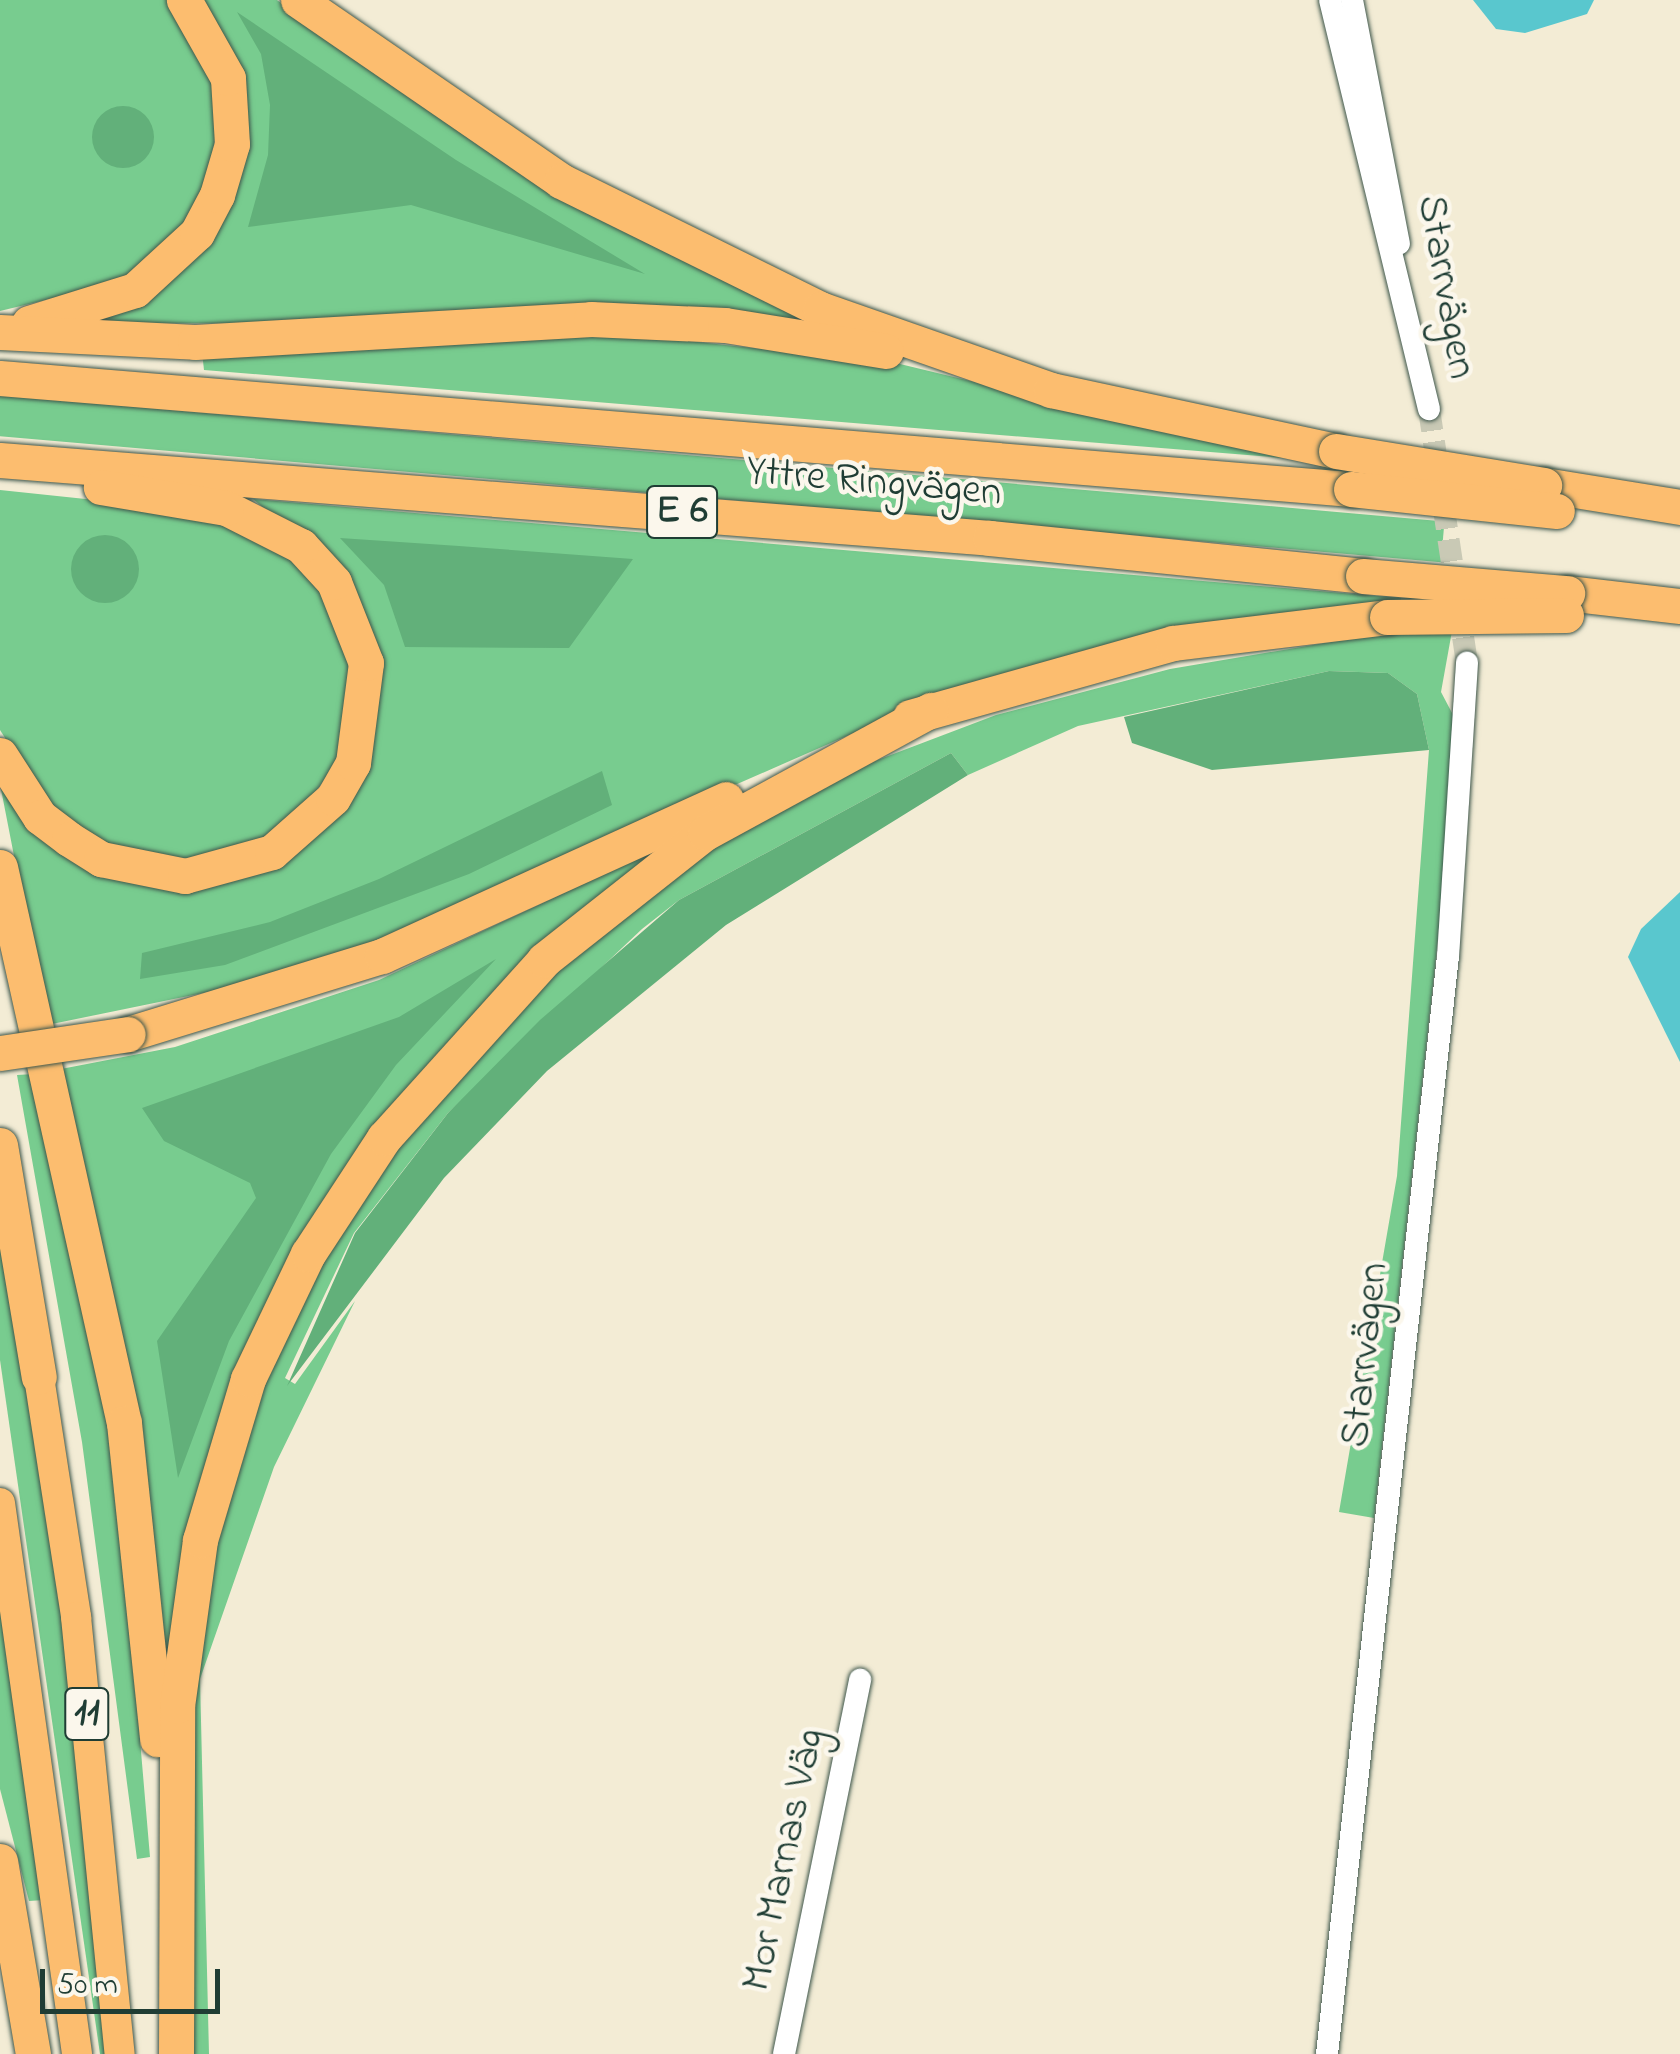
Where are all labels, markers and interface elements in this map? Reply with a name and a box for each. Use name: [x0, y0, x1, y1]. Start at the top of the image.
street label: Starrvägen: [1404, 191, 1486, 383]
street label: Yttre Ringvägen: [744, 447, 1004, 519]
road number: E 6: [644, 477, 720, 547]
street label: Starrvägen: [1331, 1260, 1401, 1450]
road number: 11: [62, 1679, 112, 1749]
street label: Mor Marnas Väg: [733, 1724, 837, 1996]
scale bar: [45, 1949, 225, 2011]
text: 50 m: [57, 1964, 118, 2008]

